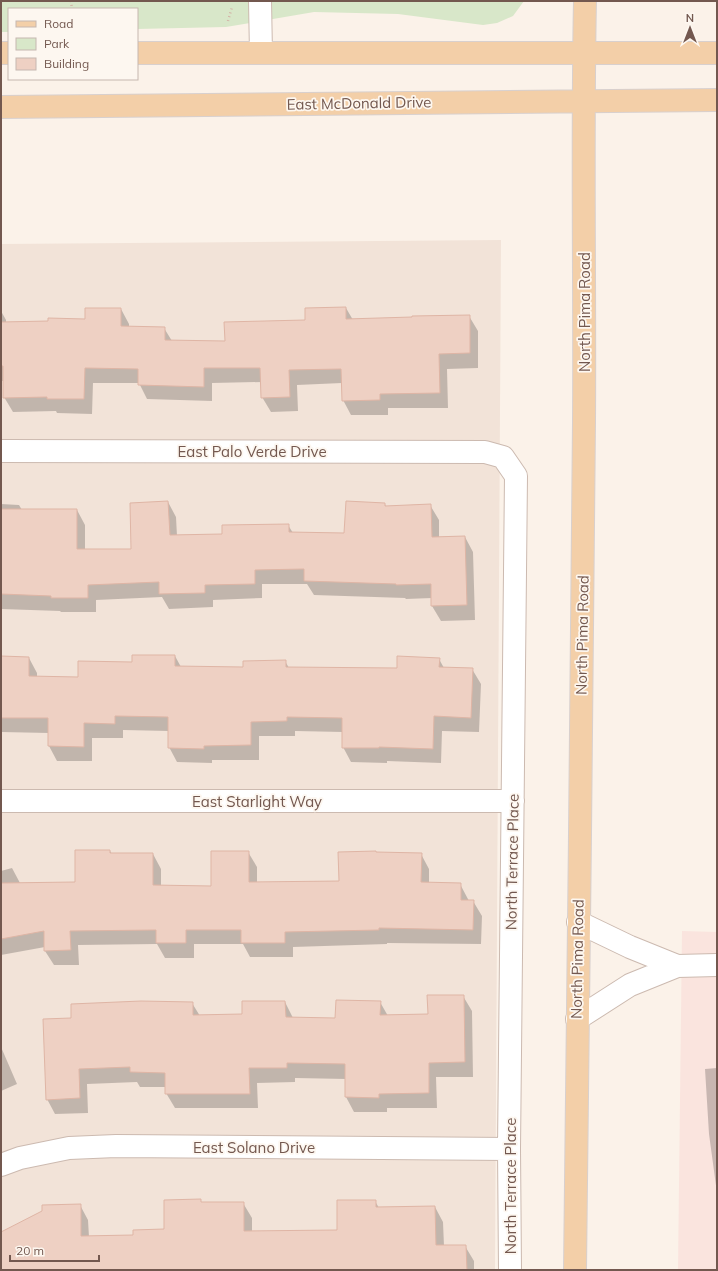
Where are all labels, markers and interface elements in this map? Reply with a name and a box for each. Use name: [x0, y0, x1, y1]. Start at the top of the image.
legend: [8, 8, 138, 80]
north arrow: [670, 8, 710, 48]
text: N: [686, 11, 694, 25]
text: Road: [44, 16, 73, 31]
text: Park: [44, 36, 70, 51]
text: Building: [44, 56, 89, 71]
street label: East McDonald Drive: [286, 92, 432, 114]
street label: North Pima Road: [575, 252, 594, 372]
street label: East Palo Verde Drive: [177, 442, 327, 461]
street label: North Pima Road: [571, 575, 593, 695]
street label: East Starlight Way: [192, 792, 322, 811]
street label: North Terrace Place: [501, 794, 523, 930]
street label: North Pima Road: [566, 899, 588, 1019]
street label: North Terrace Place: [501, 1118, 520, 1254]
street label: East Solano Drive: [193, 1138, 315, 1157]
scale bar: [10, 1237, 99, 1263]
text: 20 m: [16, 1243, 44, 1258]

